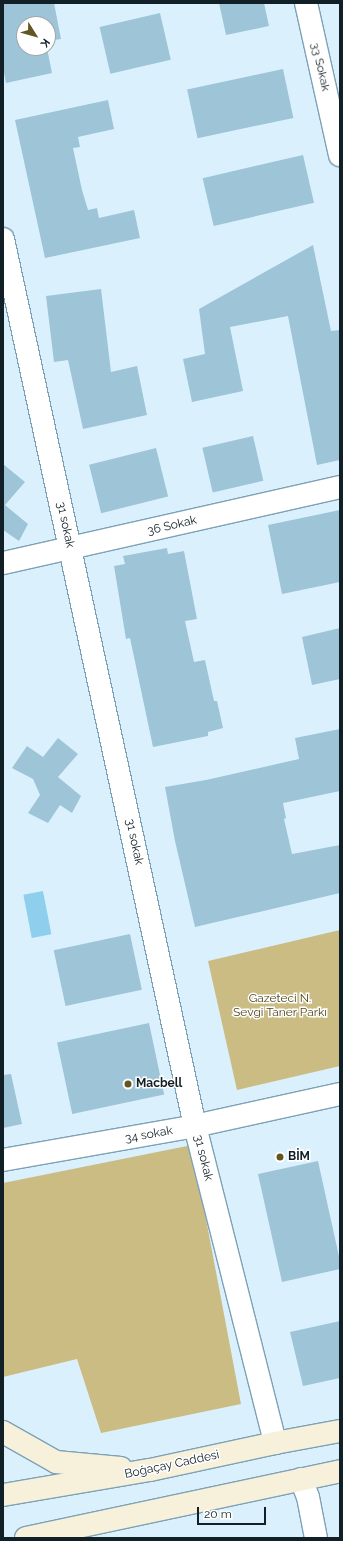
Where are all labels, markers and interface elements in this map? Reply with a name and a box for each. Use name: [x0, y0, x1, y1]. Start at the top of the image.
north arrow: [16, 16, 56, 56]
text: K: [38, 36, 53, 50]
street label: 33 Sokak: [307, 41, 333, 93]
street label: 31 sokak: [53, 501, 77, 549]
street label: 36 Sokak: [146, 513, 198, 539]
street label: 31 sokak: [122, 818, 146, 866]
park label: Gazeteci N. Sevgi Taner Parkı: [233, 992, 327, 1020]
place label: Macbell: [136, 1077, 182, 1091]
marker: Macbell: [123, 1079, 133, 1089]
street label: 34 sokak: [124, 1124, 174, 1146]
street label: 31 sokak: [190, 1134, 216, 1182]
place label: BİM: [288, 1150, 310, 1164]
marker: BİM: [275, 1152, 285, 1162]
street label: Boğaçay Caddesi: [123, 1448, 221, 1482]
scale bar: [199, 1499, 268, 1525]
text: 20 m: [204, 1507, 232, 1521]

